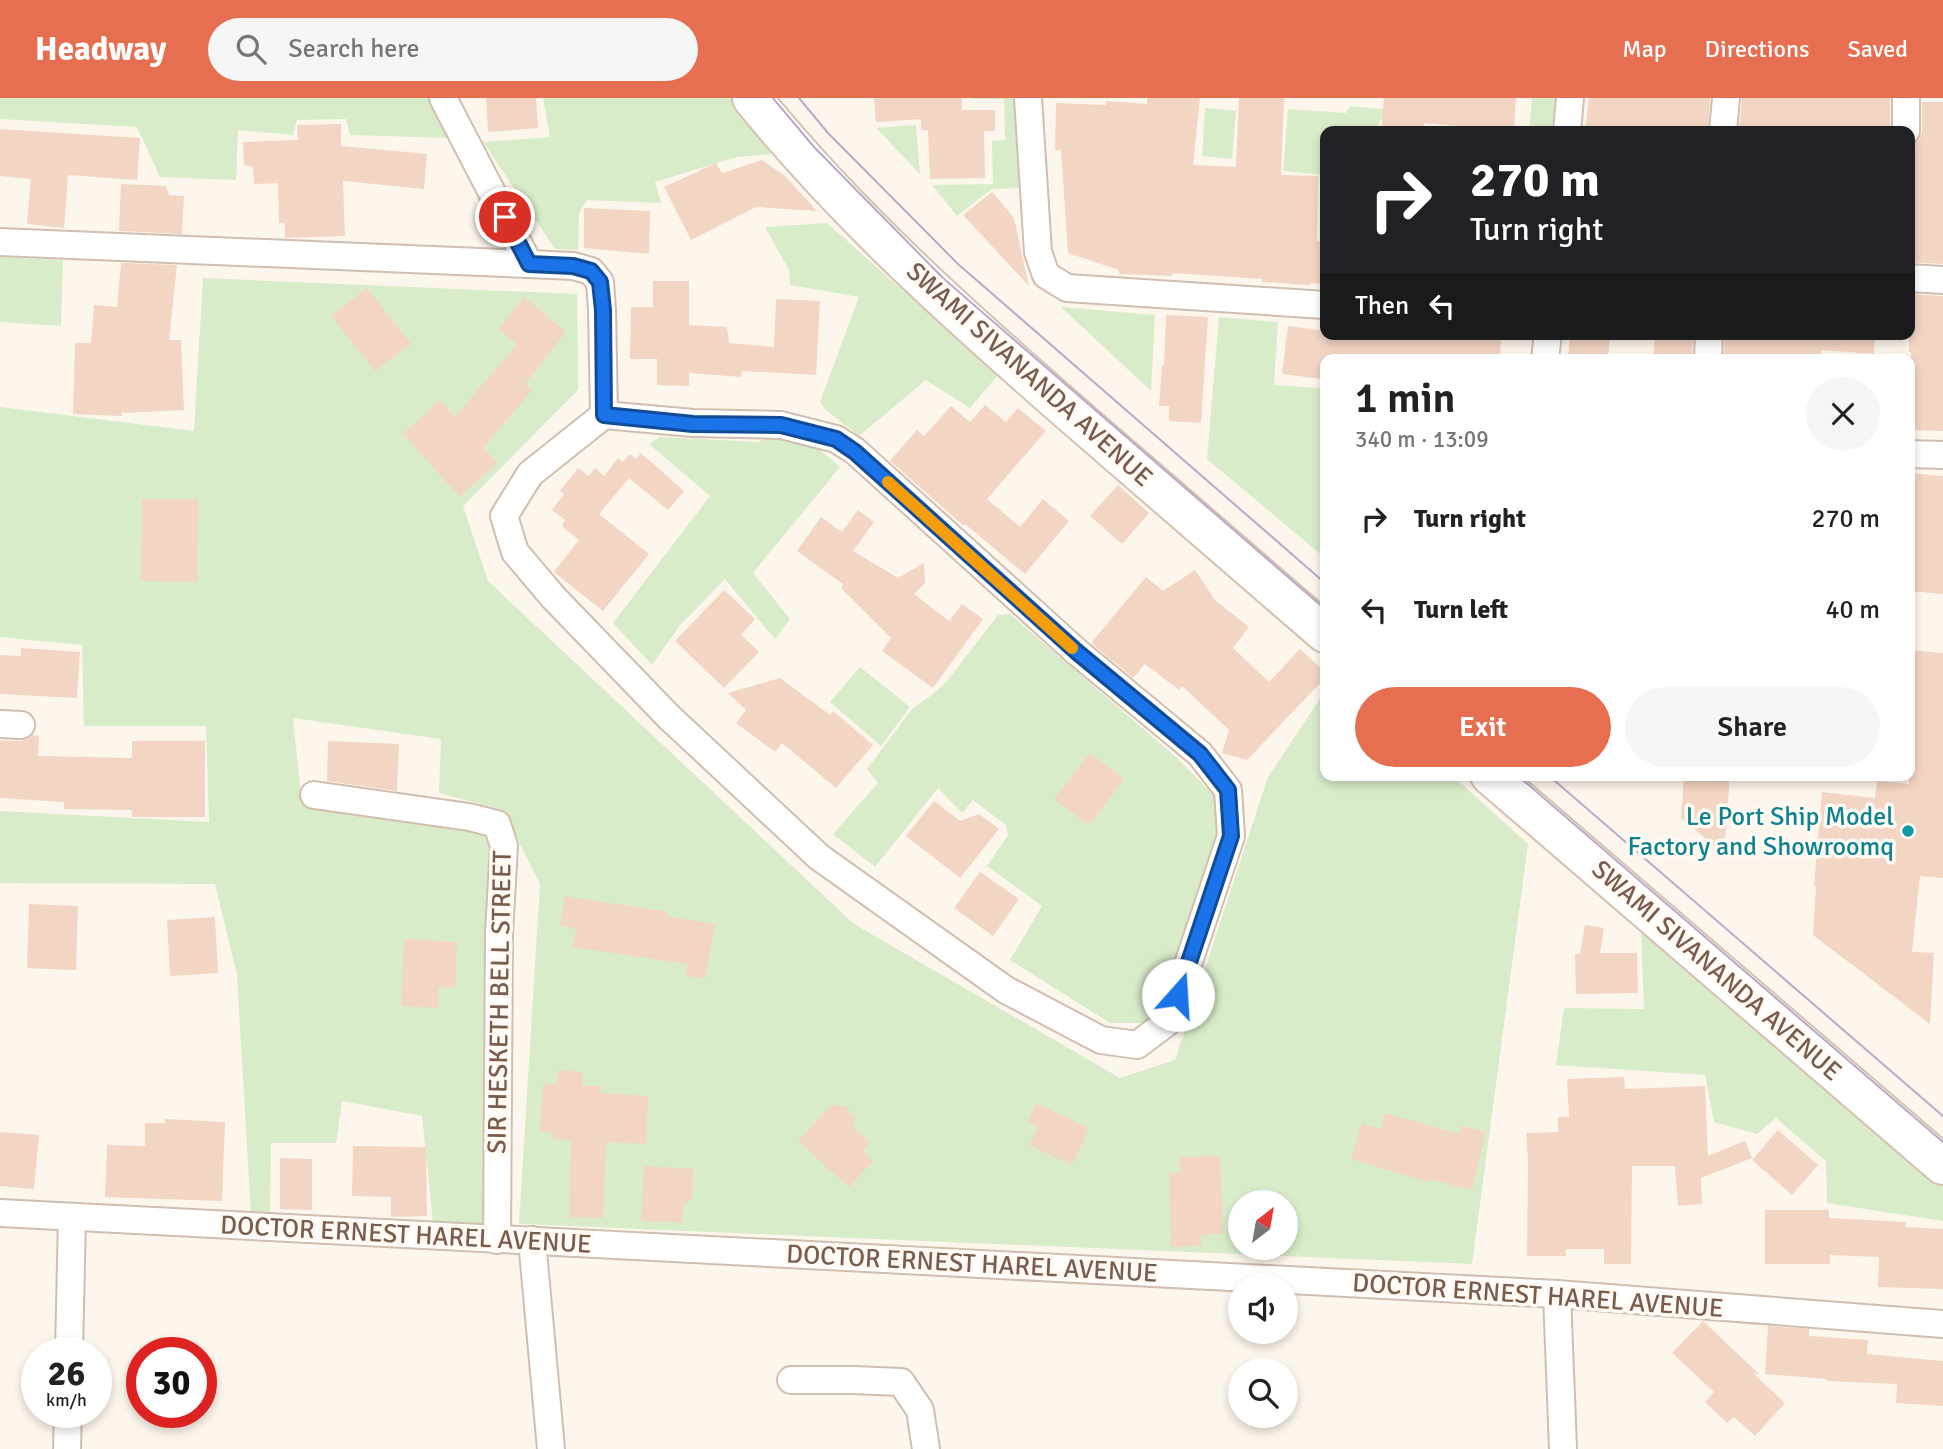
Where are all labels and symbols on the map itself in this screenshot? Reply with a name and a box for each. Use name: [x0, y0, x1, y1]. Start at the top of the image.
pin: [475, 187, 535, 247]
street label: SWAMI SIVANANDA AVENUE: [900, 256, 1159, 494]
place label: Le Port Ship Model Factory and Showroomq: [1627, 801, 1894, 863]
marker: Le Port Ship Model Factory and Showroomq: [1900, 823, 1916, 839]
street label: SIR HESKETH BELL STREET: [481, 850, 519, 1154]
street label: SWAMI SIVANANDA AVENUE: [1585, 854, 1848, 1088]
position arrow: [1141, 958, 1215, 1032]
north arrow: [1228, 1190, 1298, 1260]
street label: DOCTOR ERNEST HAREL AVENUE: [219, 1209, 592, 1261]
street label: DOCTOR ERNEST HAREL AVENUE: [785, 1238, 1158, 1290]
street label: DOCTOR ERNEST HAREL AVENUE: [1351, 1267, 1725, 1325]
speed limit sign: 30: [126, 1337, 217, 1428]

